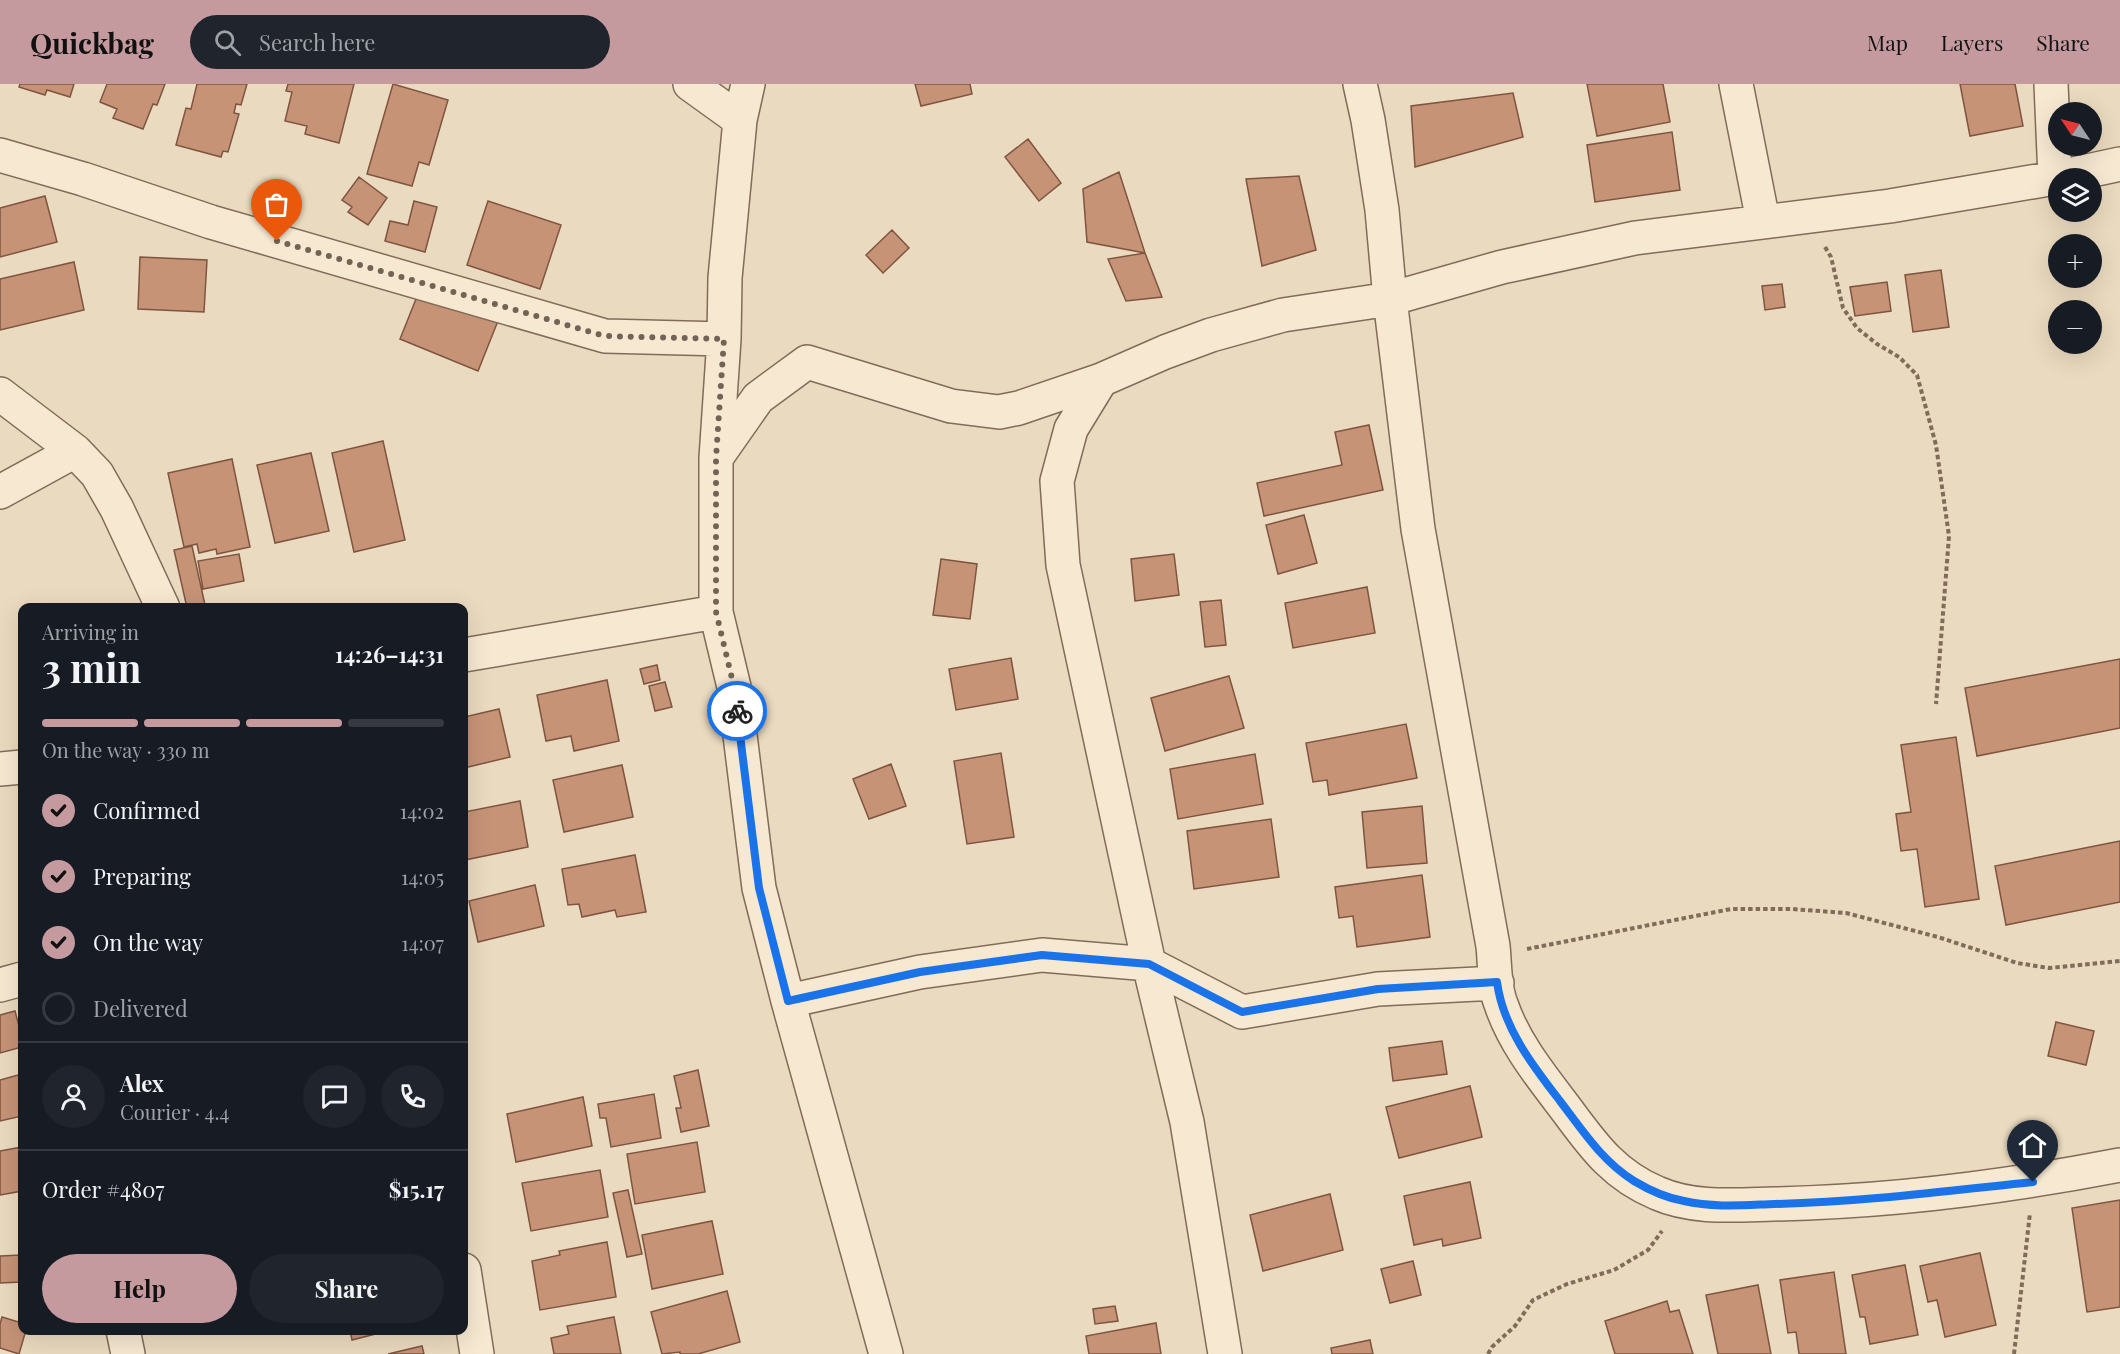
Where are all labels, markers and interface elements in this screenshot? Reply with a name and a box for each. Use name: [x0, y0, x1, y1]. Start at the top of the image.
search box: [190, 15, 610, 69]
text: Quickbag: [30, 24, 154, 61]
icon: search: [211, 26, 244, 59]
text: Search here: [259, 27, 375, 57]
text: Map: [1867, 28, 1908, 56]
text: Layers: [1941, 28, 2003, 56]
text: Share: [2036, 28, 2090, 56]
north arrow: [2048, 102, 2102, 156]
map controls: [2048, 102, 2102, 354]
button: layers: [2048, 168, 2102, 222]
pin: [251, 179, 302, 241]
icon: bag: [260, 188, 293, 221]
button: +: [2048, 234, 2102, 288]
button: −: [2048, 300, 2102, 354]
text: Arriving in: [42, 618, 139, 645]
text: 14:26–14:31: [335, 639, 444, 669]
text: 3 min: [42, 641, 141, 693]
courier: [707, 681, 767, 741]
icon: bike: [721, 695, 754, 728]
text: On the way · 330 m: [42, 736, 210, 763]
icon: check: [42, 794, 75, 827]
text: Confirmed: [93, 795, 200, 825]
text: 14:02: [400, 797, 444, 824]
icon: check: [42, 860, 75, 893]
text: Preparing: [93, 861, 191, 891]
text: 14:05: [401, 863, 444, 890]
icon: check: [42, 926, 75, 959]
text: On the way: [93, 927, 203, 957]
text: 14:07: [401, 929, 444, 956]
text: Delivered: [93, 993, 188, 1023]
button: person: [42, 1065, 105, 1128]
button: chat: [303, 1065, 366, 1128]
button: phone: [381, 1065, 444, 1128]
text: Alex: [120, 1068, 164, 1098]
text: Courier · 4.4: [120, 1098, 229, 1125]
pin: [2007, 1120, 2058, 1182]
icon: home: [2016, 1129, 2049, 1162]
text: Order #4807: [42, 1174, 164, 1204]
text: $15.17: [389, 1174, 444, 1204]
button: Help: [42, 1254, 237, 1323]
button: Share: [249, 1254, 444, 1323]

